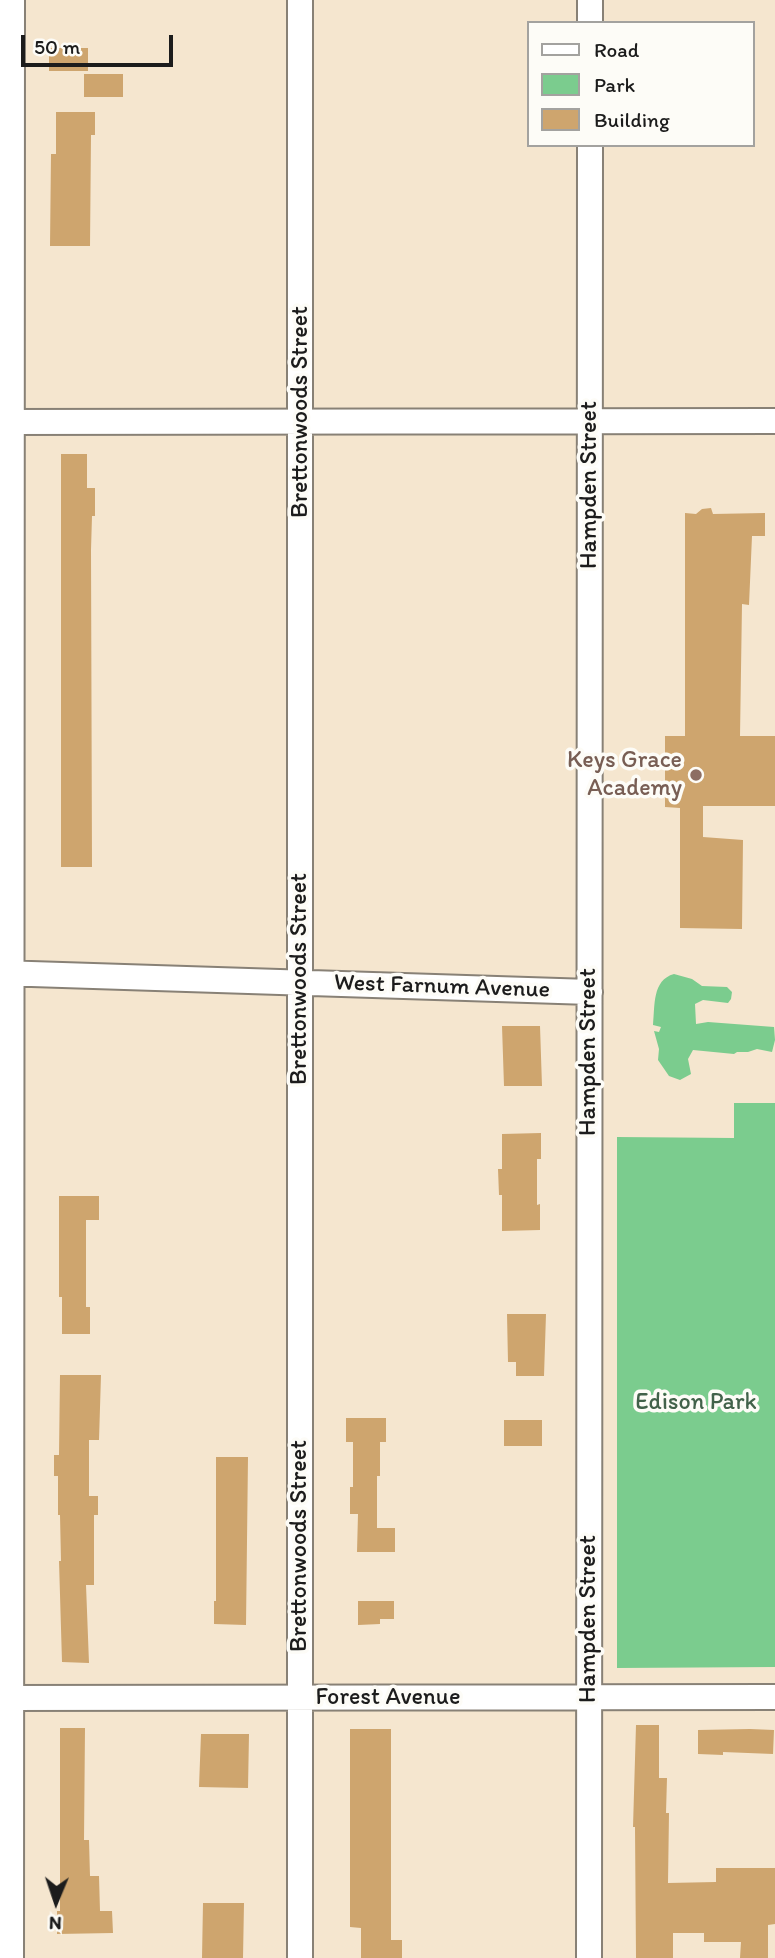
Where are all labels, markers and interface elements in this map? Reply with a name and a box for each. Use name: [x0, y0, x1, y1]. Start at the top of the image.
scale bar: [24, 21, 177, 65]
legend: [526, 21, 754, 147]
text: 50 m: [34, 34, 80, 59]
text: Road: [594, 37, 639, 62]
text: Park: [594, 72, 635, 97]
text: Building: [594, 107, 670, 132]
street label: Brettonwoods Street: [287, 306, 315, 518]
street label: Hampden Street: [576, 401, 604, 569]
place label: Keys Grace Academy: [567, 747, 682, 803]
marker: Keys Grace Academy: [688, 767, 704, 783]
street label: Brettonwoods Street: [286, 873, 314, 1085]
street label: Hampden Street: [575, 968, 603, 1136]
street label: West Farnum Avenue: [333, 969, 551, 1005]
park label: Edison Park: [635, 1389, 757, 1417]
street label: Brettonwoods Street: [286, 1440, 314, 1652]
street label: Hampden Street: [575, 1535, 603, 1703]
street label: Forest Avenue: [316, 1684, 460, 1712]
north arrow: [21, 1867, 91, 1937]
text: N: [48, 1912, 62, 1935]

